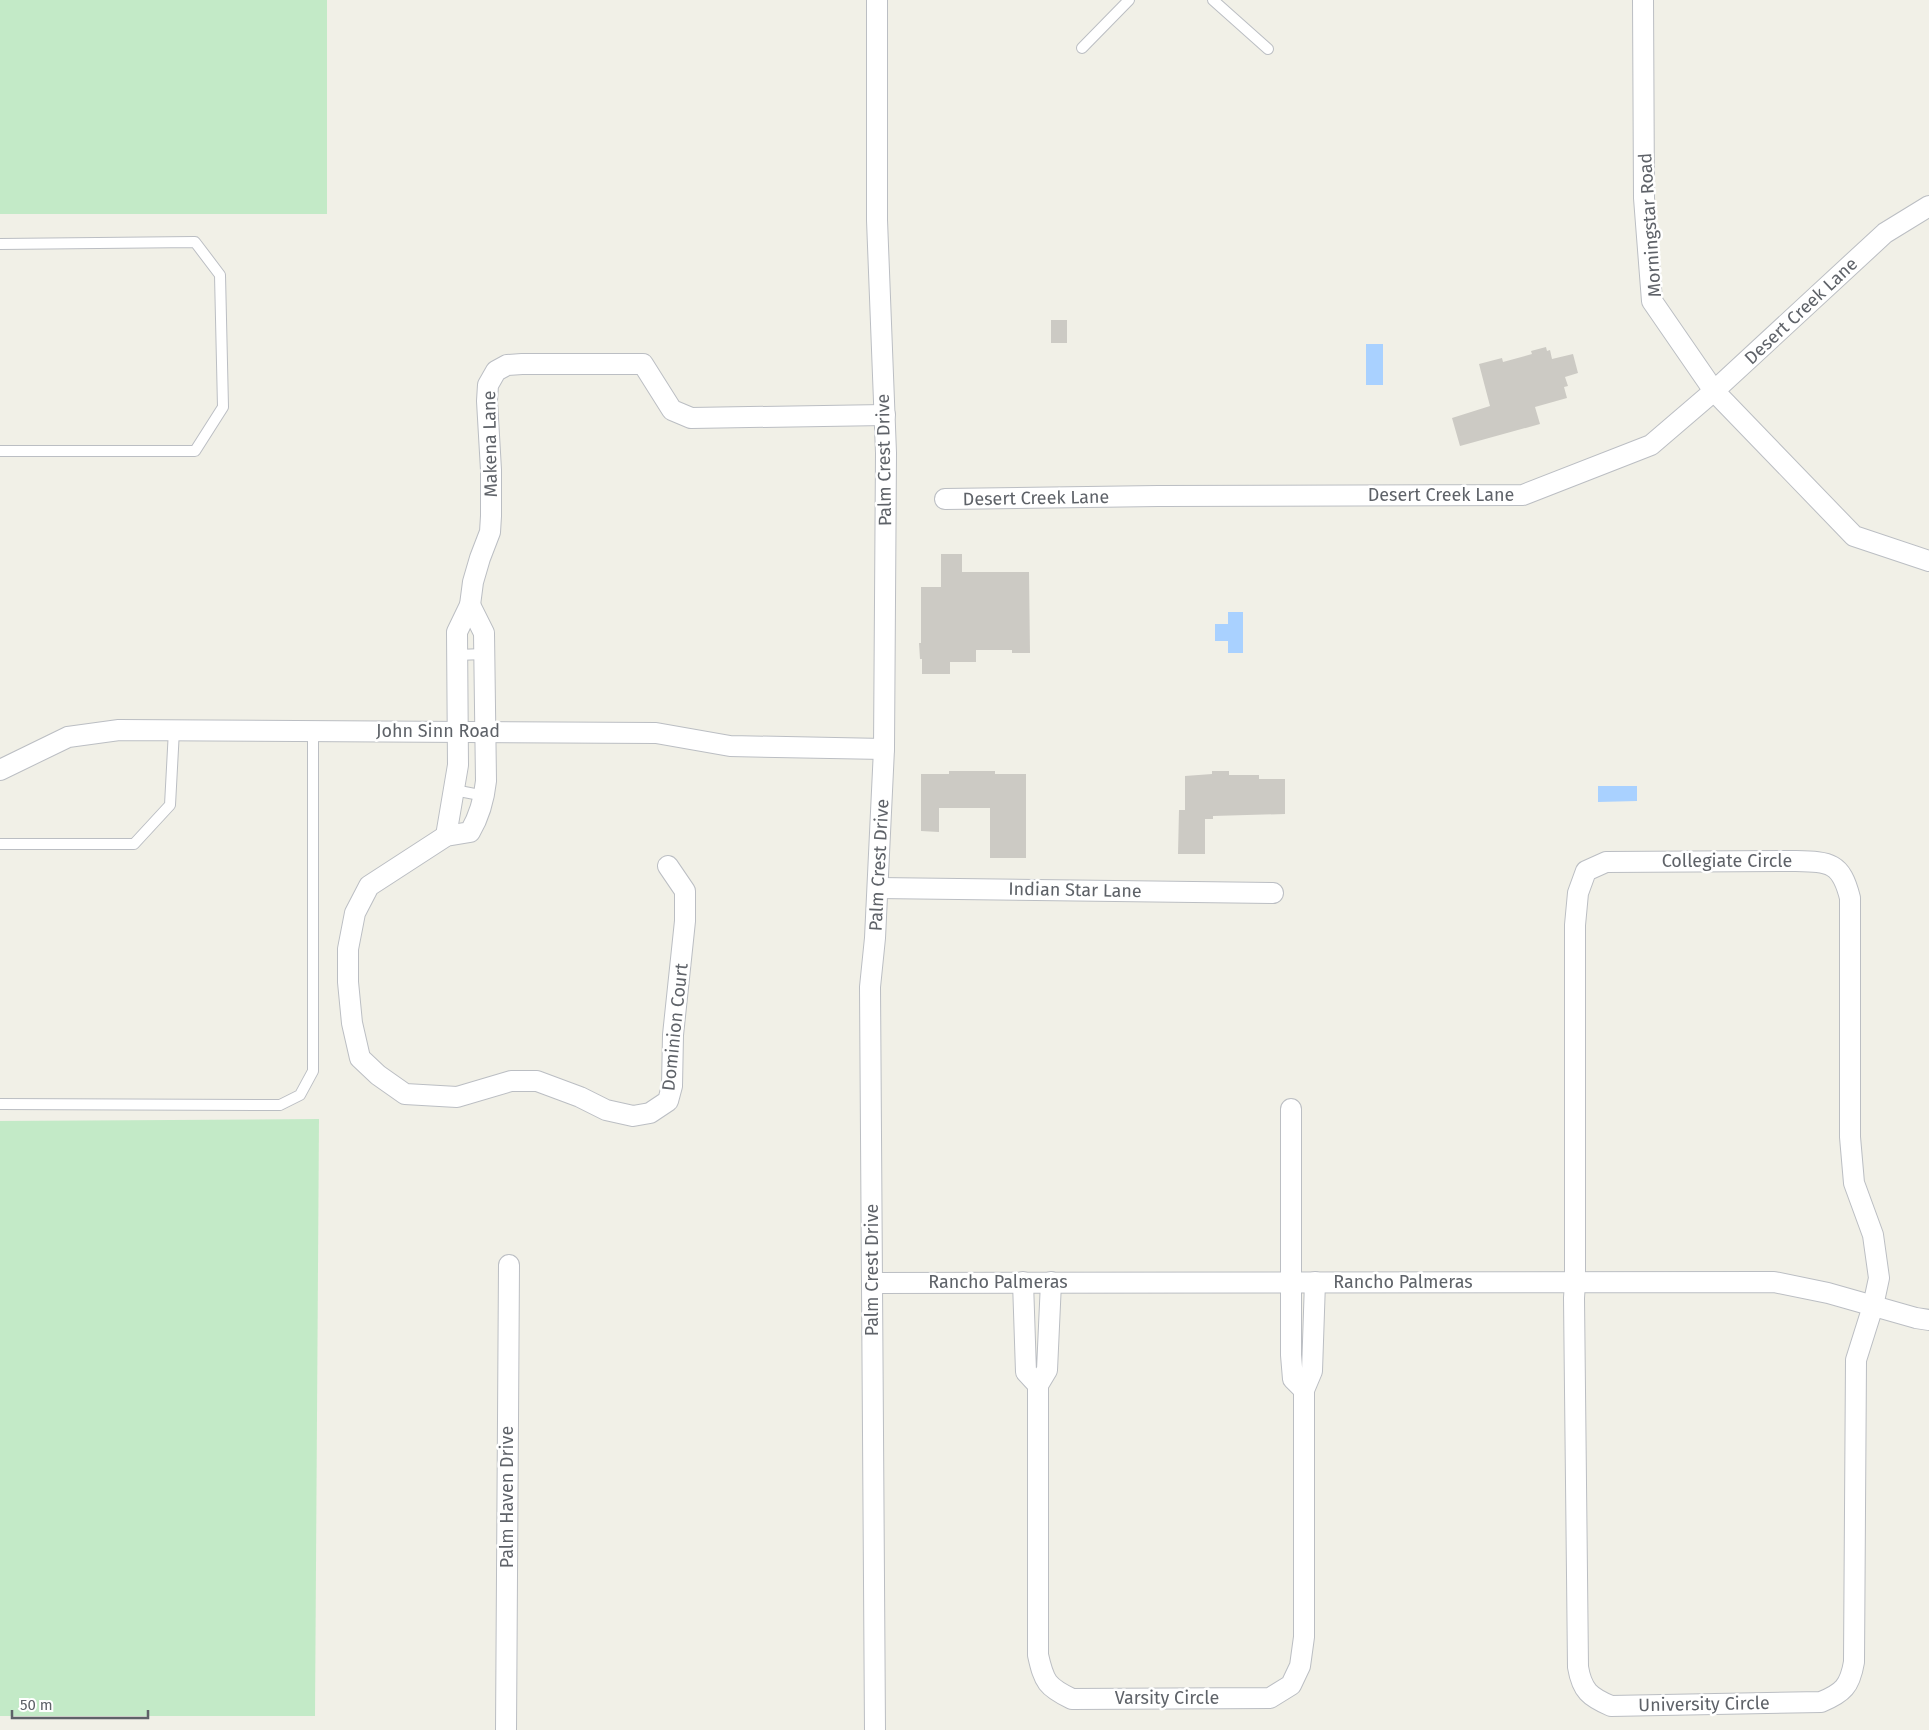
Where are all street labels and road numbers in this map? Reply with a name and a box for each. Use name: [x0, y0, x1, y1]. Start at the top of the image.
street label: Morningstar Road: [1634, 152, 1666, 298]
street label: Desert Creek Lane: [1740, 253, 1862, 369]
street label: Makena Lane: [478, 390, 502, 498]
street label: Palm Crest Drive: [872, 394, 896, 526]
street label: Desert Creek Lane: [1368, 484, 1514, 506]
street label: Desert Creek Lane: [963, 486, 1109, 510]
street label: John Sinn Road: [376, 720, 500, 742]
street label: Palm Crest Drive: [865, 798, 893, 932]
street label: Collegiate Circle: [1662, 850, 1792, 872]
street label: Indian Star Lane: [1008, 878, 1142, 902]
street label: Dominion Court: [657, 962, 693, 1092]
street label: Palm Crest Drive: [861, 1204, 883, 1336]
street label: Rancho Palmeras: [928, 1271, 1068, 1293]
street label: Rancho Palmeras: [1333, 1271, 1473, 1293]
street label: Palm Haven Drive: [496, 1426, 518, 1568]
street label: Varsity Circle: [1115, 1687, 1219, 1709]
street label: University Circle: [1638, 1692, 1770, 1716]

